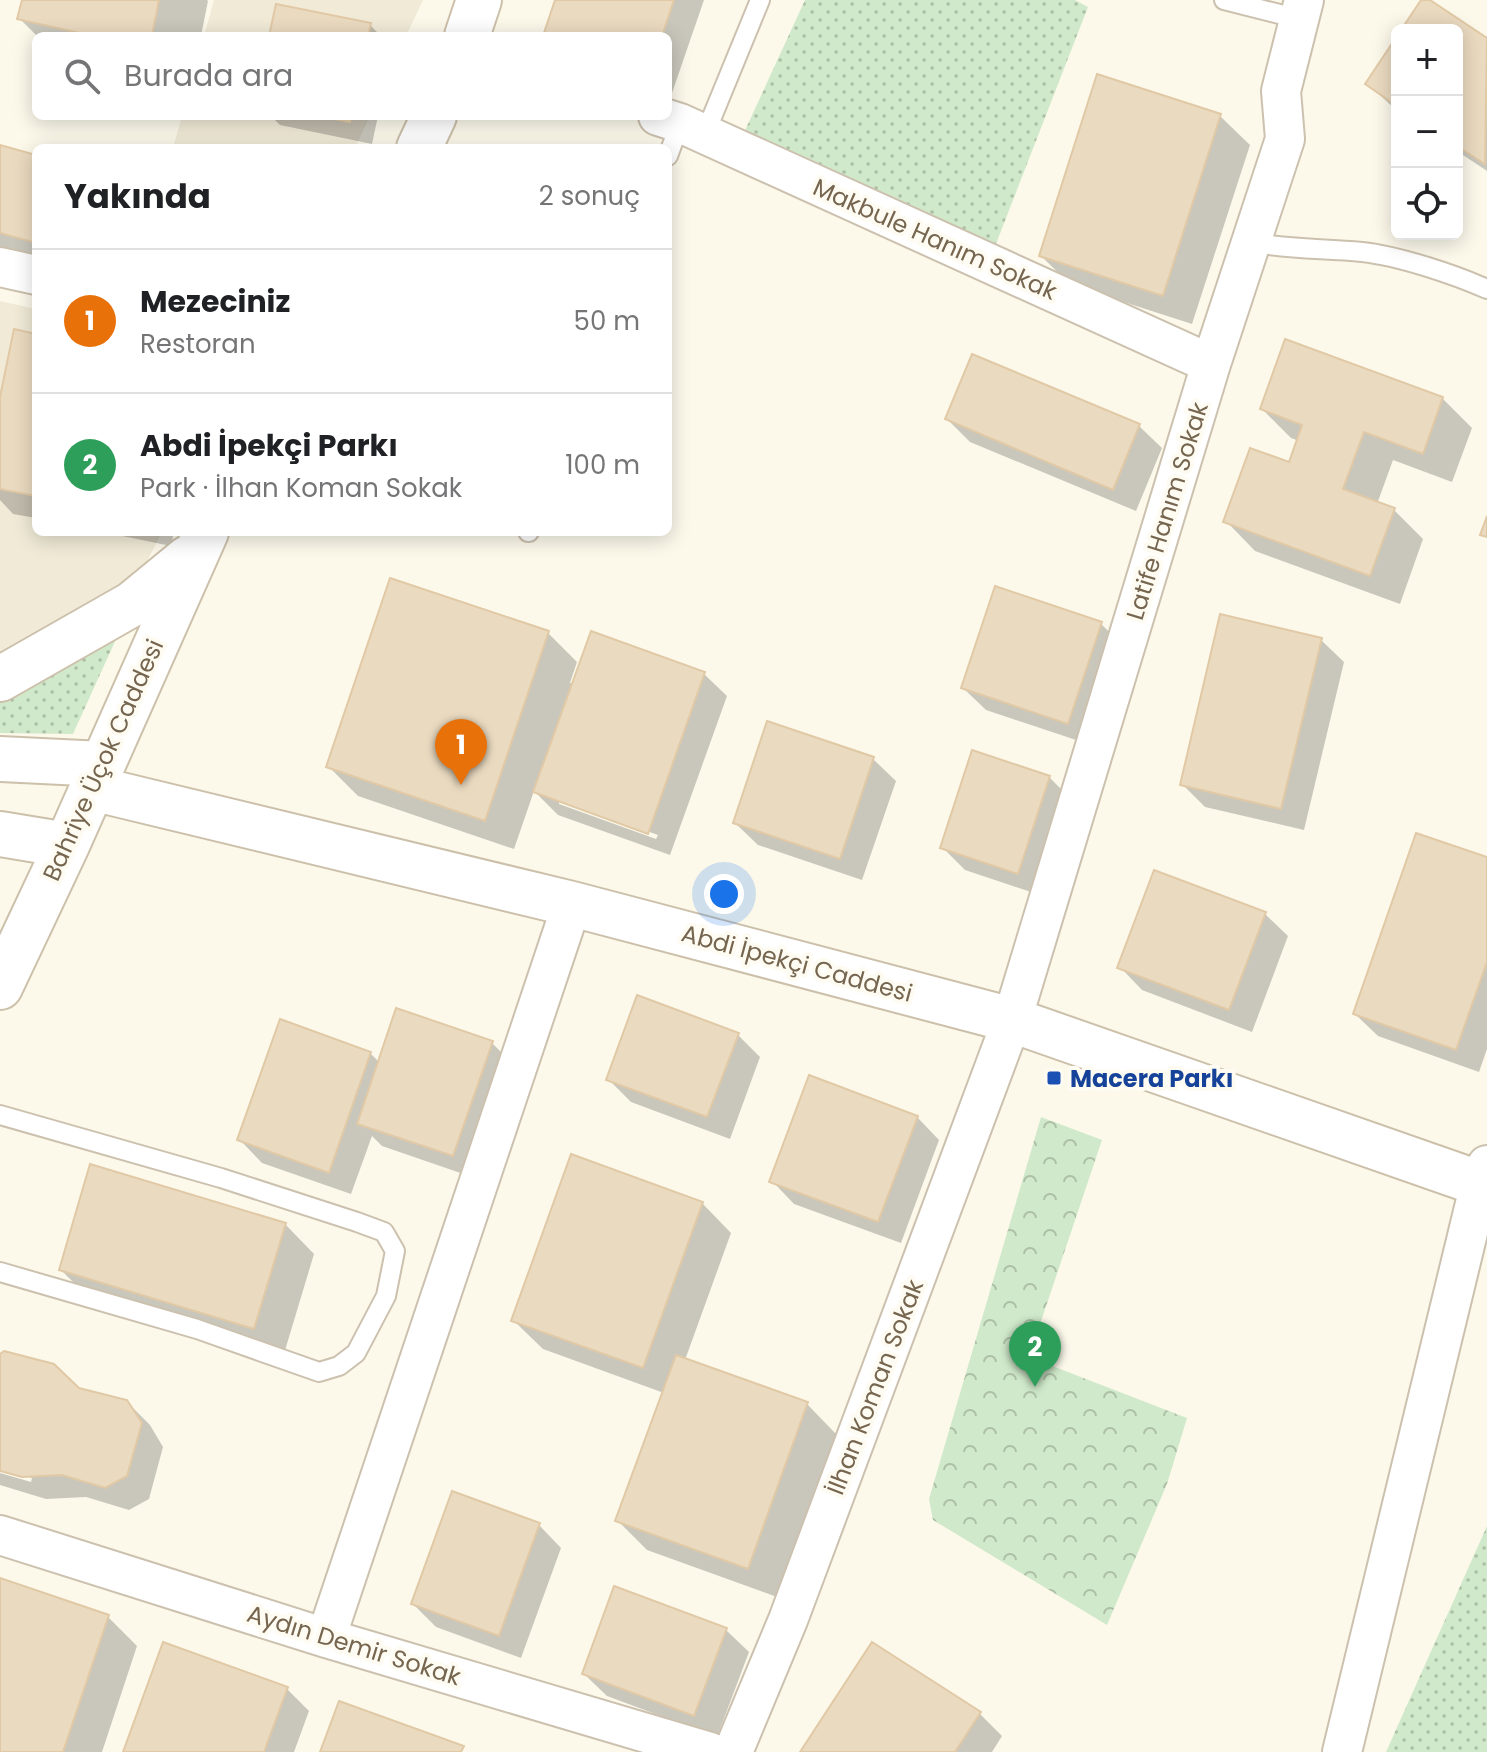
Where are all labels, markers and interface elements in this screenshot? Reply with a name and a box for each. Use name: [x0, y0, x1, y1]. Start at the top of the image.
map controls: [1391, 24, 1463, 240]
button: +: [1391, 24, 1463, 96]
search box: [32, 32, 672, 120]
icon: search: [60, 54, 104, 98]
text: Burada ara: [124, 54, 293, 97]
button: −: [1391, 96, 1463, 168]
button: locate: [1391, 168, 1463, 240]
street label: Makbule Hanım Sokak: [808, 170, 1063, 308]
text: Yakında: [64, 172, 211, 220]
text: 2 sonuç: [539, 178, 640, 214]
text: Mezeciniz: [140, 280, 290, 323]
text: 1: [85, 303, 95, 339]
text: 50 m: [574, 303, 640, 339]
text: Restoran: [140, 326, 256, 362]
street label: Latife Hanım Sokak: [1118, 397, 1216, 624]
text: Abdi İpekçi Parkı: [140, 424, 398, 467]
text: 2: [83, 447, 97, 483]
text: 100 m: [565, 447, 640, 483]
text: Park · İlhan Koman Sokak: [140, 470, 462, 506]
street label: Bahriye Üçok Caddesi: [35, 634, 171, 886]
pin: 1: [435, 719, 487, 785]
your location: [704, 874, 744, 914]
street label: Abdi İpekçi Caddesi: [678, 916, 916, 1010]
place label: Macera Parkı: [1070, 1062, 1233, 1095]
marker: Macera Parkı: [1045, 1069, 1063, 1087]
street label: İlhan Koman Sokak: [819, 1274, 931, 1499]
pin: 2: [1009, 1321, 1061, 1387]
street label: Aydın Demir Sokak: [243, 1597, 465, 1693]

